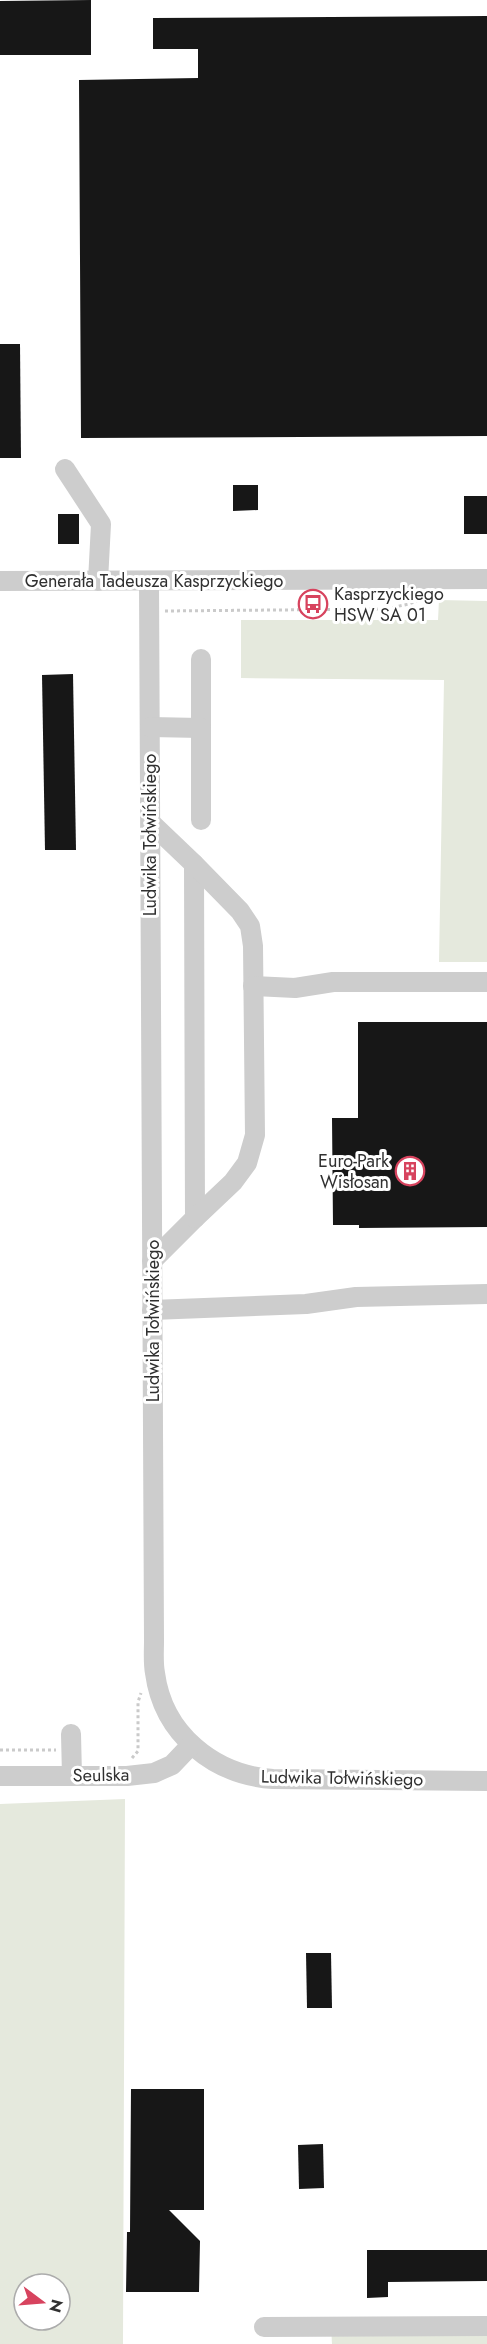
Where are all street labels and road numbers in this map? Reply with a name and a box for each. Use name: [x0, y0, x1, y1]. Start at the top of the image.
street label: Generała Tadeusza Kasprzyckiego: [25, 568, 283, 594]
street label: Ludwika Tołwińskiego: [137, 754, 163, 916]
street label: Ludwika Tołwińskiego: [140, 1240, 166, 1402]
street label: Seulska: [72, 1762, 130, 1788]
street label: Ludwika Tołwińskiego: [261, 1764, 424, 1792]

